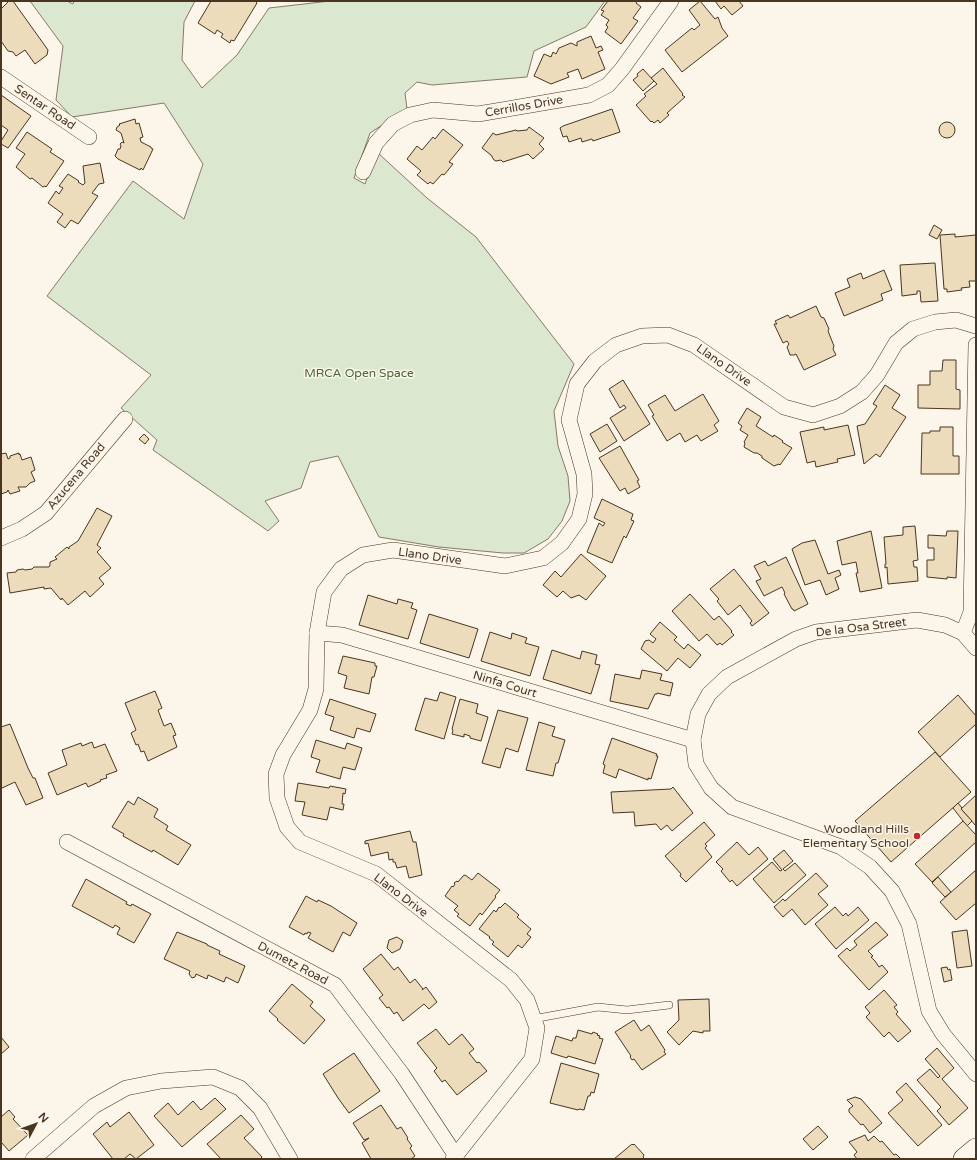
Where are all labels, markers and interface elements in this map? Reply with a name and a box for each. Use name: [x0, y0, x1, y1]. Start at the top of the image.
street label: Sentar Road: [12, 81, 78, 133]
street label: Cerrillos Drive: [484, 92, 564, 120]
street label: Llano Drive: [694, 341, 754, 389]
park label: MRCA Open Space: [304, 366, 414, 380]
street label: Azucena Road: [44, 440, 108, 512]
street label: Llano Drive: [397, 545, 463, 567]
street label: De la Osa Street: [815, 614, 907, 640]
street label: Ninfa Court: [471, 668, 539, 700]
place label: Woodland Hills Elementary School: [802, 822, 909, 850]
marker: Woodland Hills Elementary School: [912, 831, 922, 841]
street label: Llano Drive: [371, 870, 431, 920]
street label: Dumetz Road: [255, 939, 331, 987]
north arrow: [16, 1104, 56, 1144]
text: N: [35, 1110, 51, 1125]

